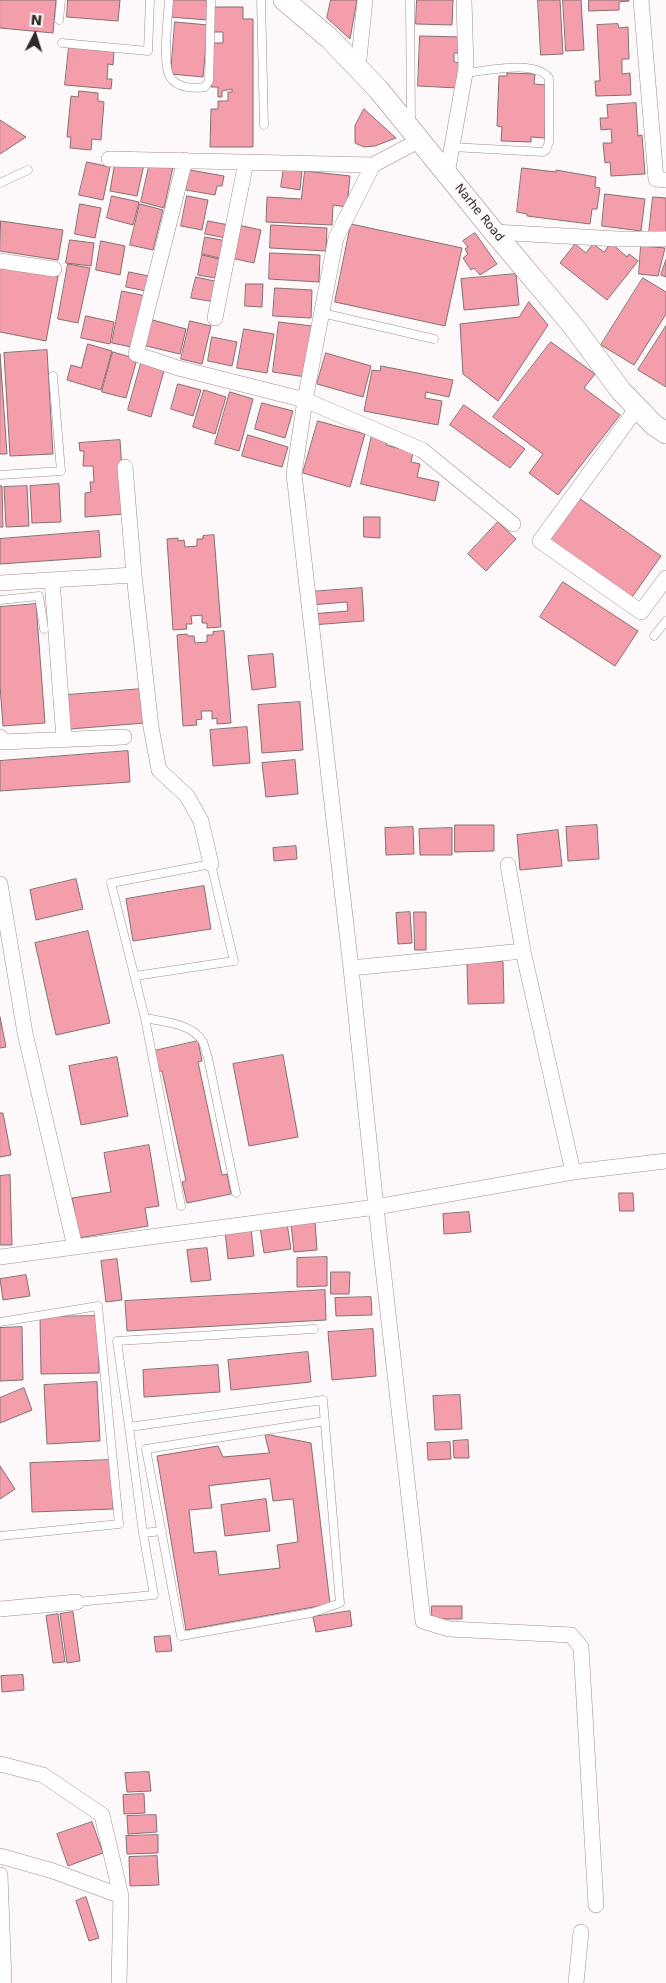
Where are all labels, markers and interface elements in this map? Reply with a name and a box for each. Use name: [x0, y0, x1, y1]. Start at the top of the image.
north arrow: [10, 10, 60, 60]
text: N: [30, 12, 43, 29]
street label: Narhe Road: [451, 181, 507, 245]

